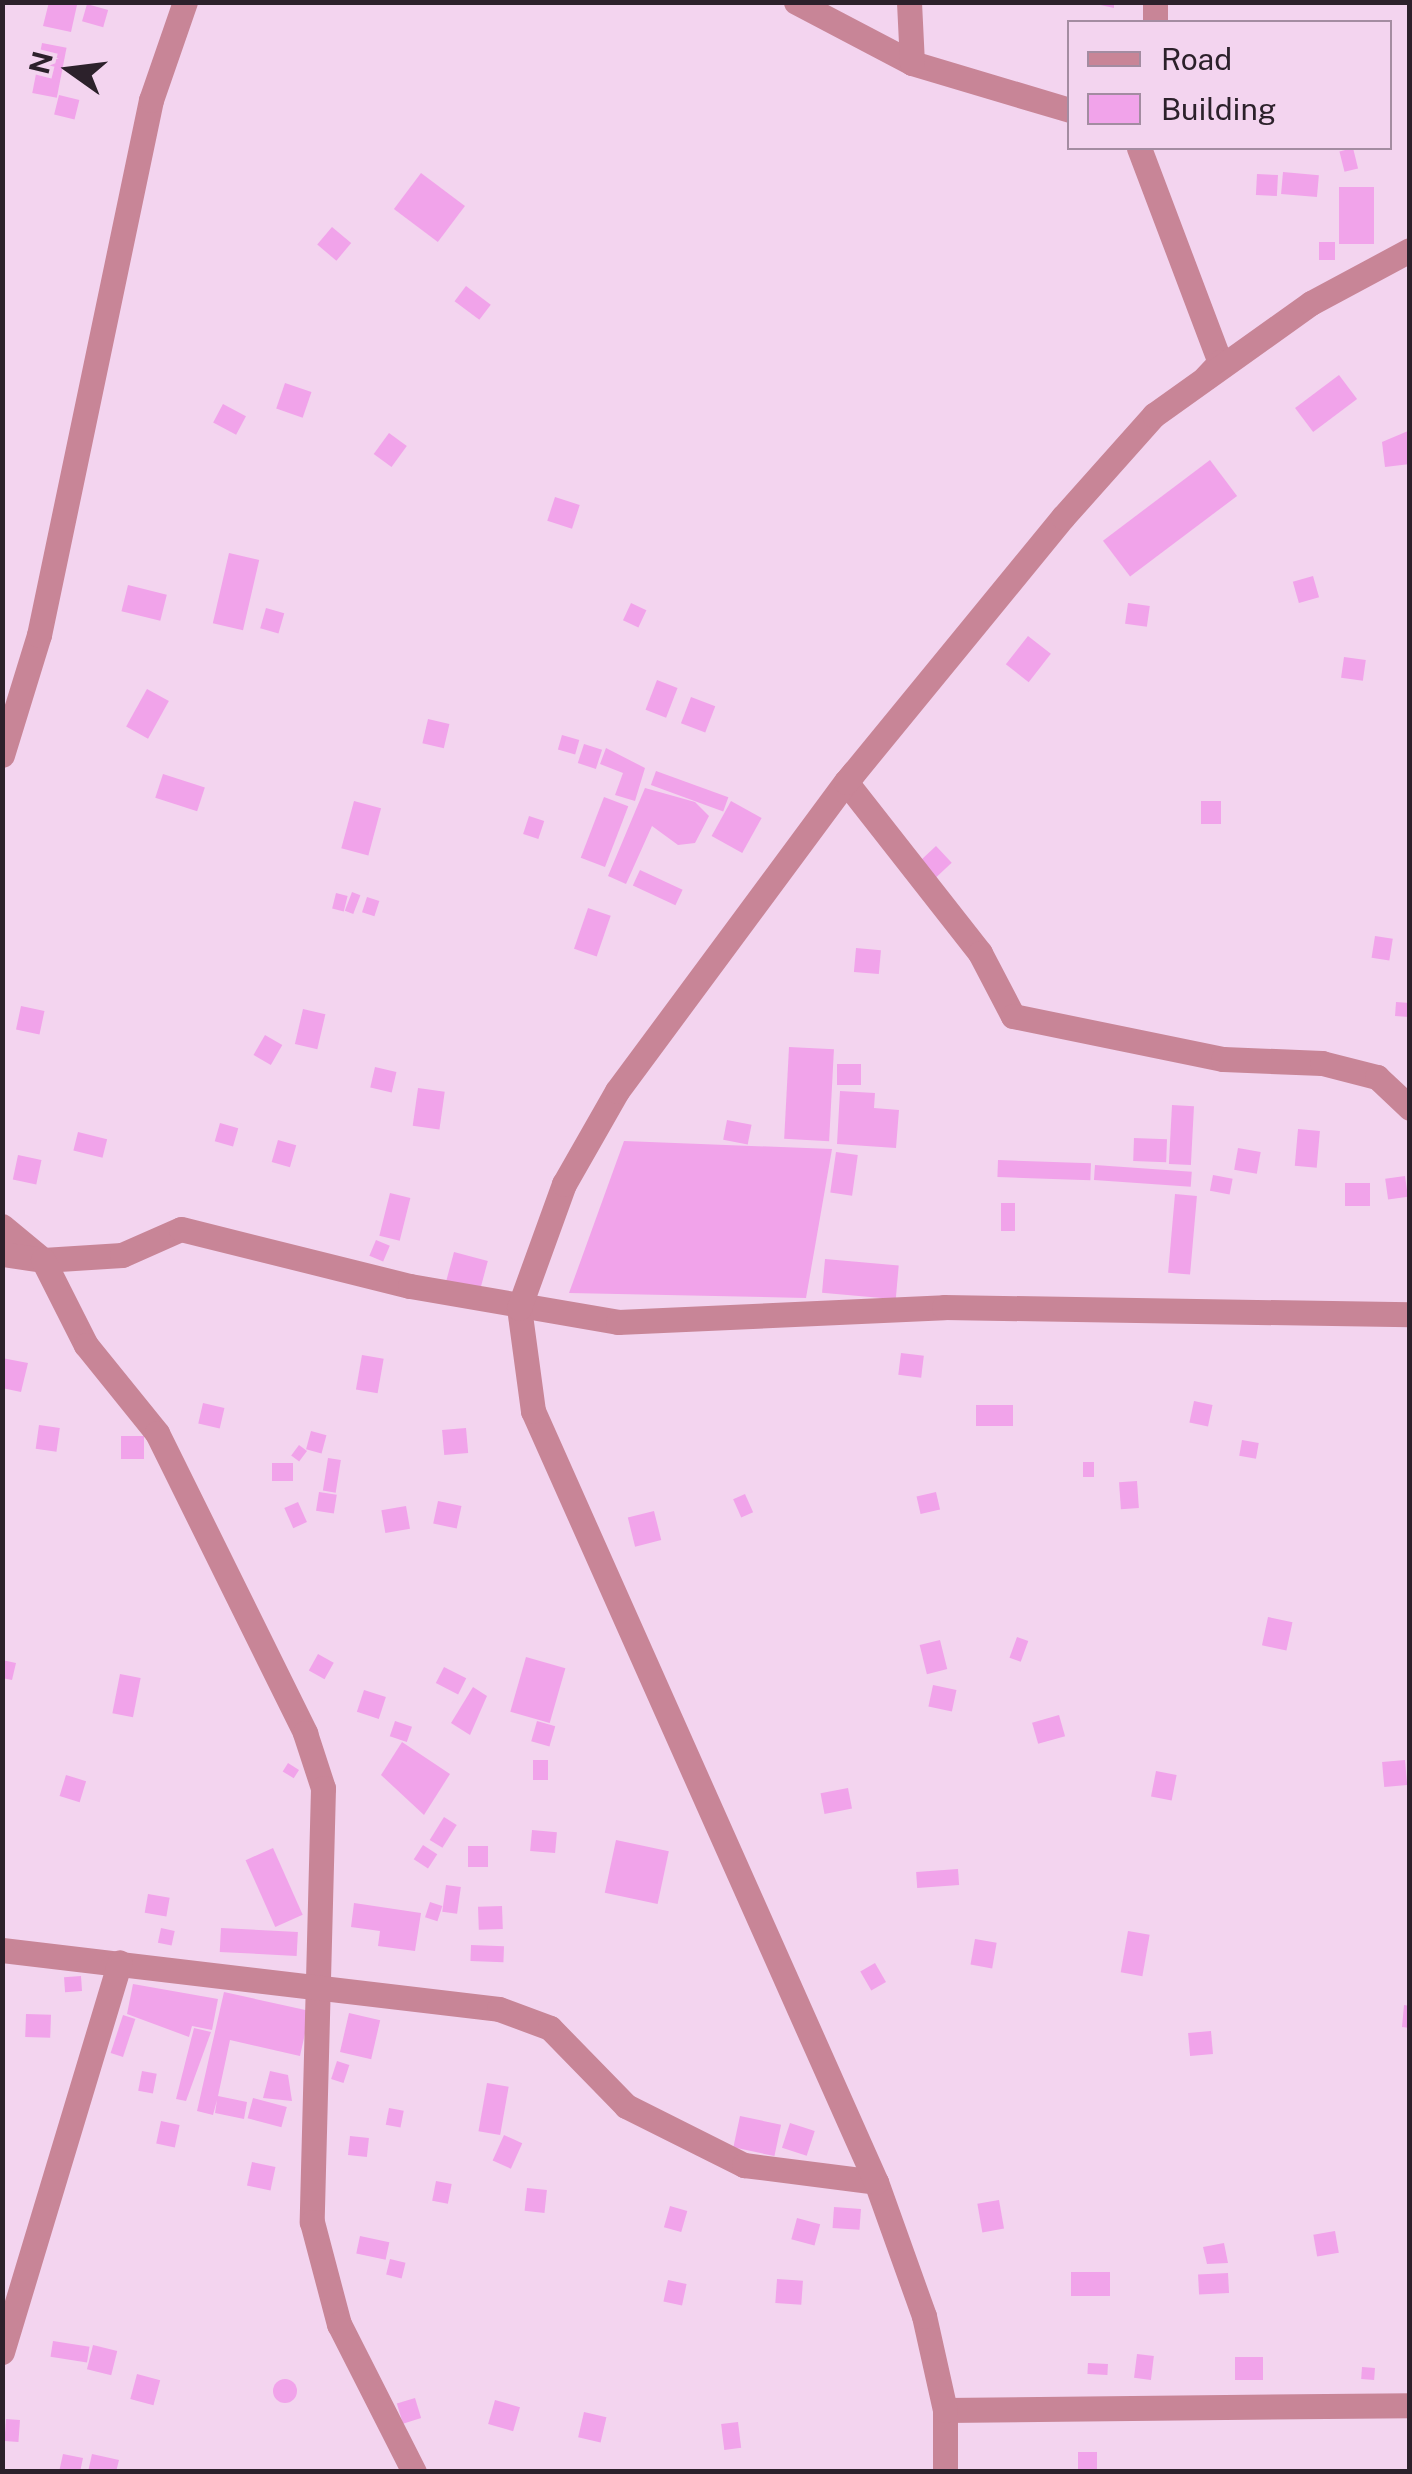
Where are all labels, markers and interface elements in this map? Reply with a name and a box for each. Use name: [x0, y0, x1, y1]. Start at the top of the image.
north arrow: [20, 20, 120, 120]
legend: [1067, 20, 1392, 150]
text: Road: [1161, 41, 1232, 77]
text: N: [22, 48, 59, 77]
text: Building: [1161, 91, 1276, 127]

